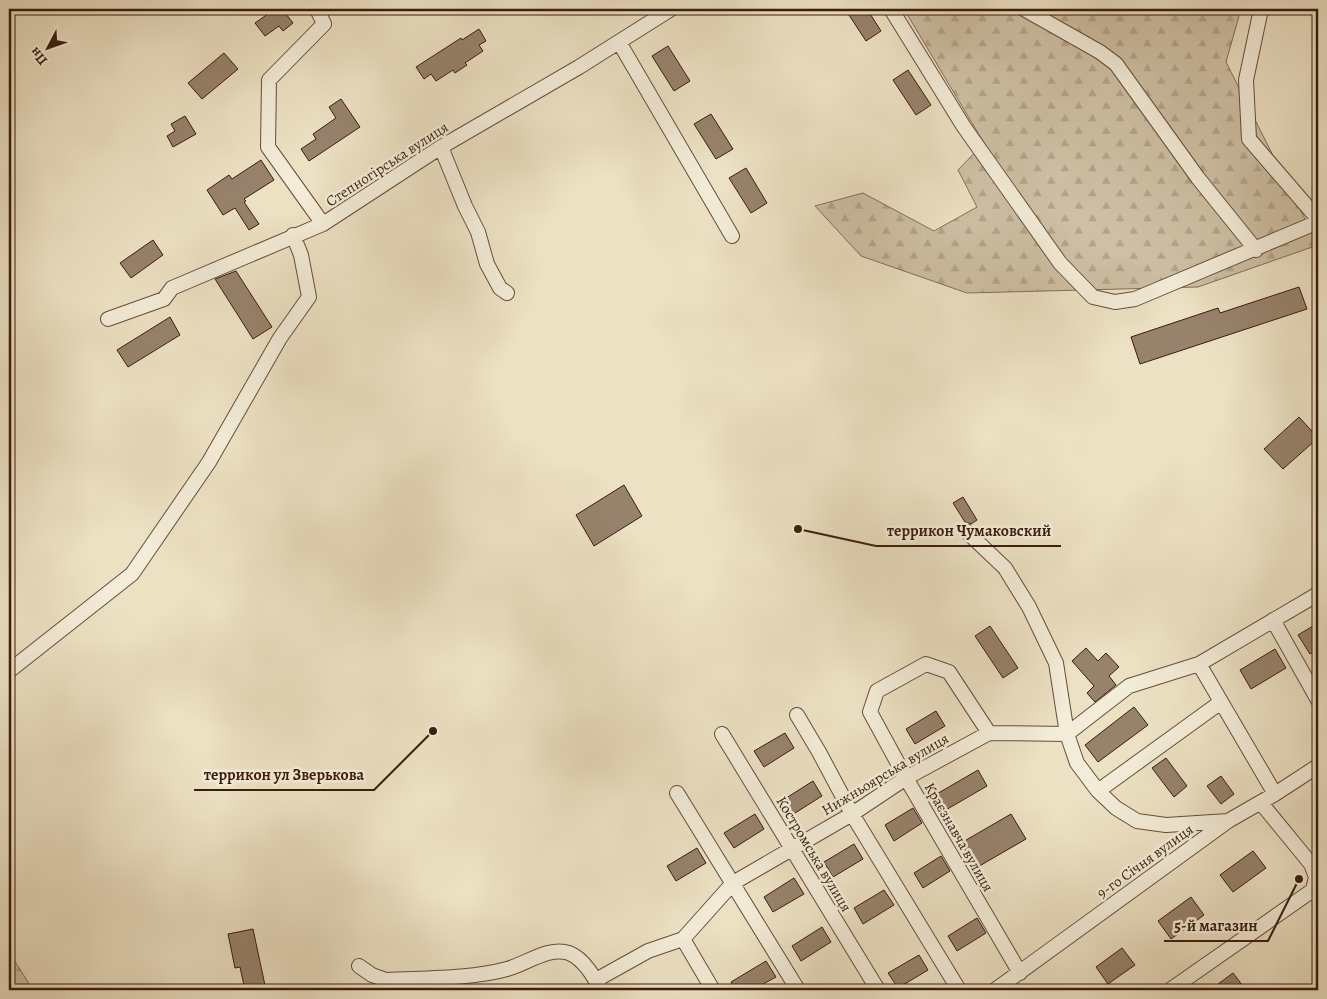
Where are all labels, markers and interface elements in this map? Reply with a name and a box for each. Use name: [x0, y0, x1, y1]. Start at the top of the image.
north arrow: [22, 22, 72, 72]
text: Пн: [25, 43, 52, 69]
street label: Степногірська вулиця: [322, 117, 452, 211]
callout: террикон Чумаковский: [876, 515, 1061, 546]
text: террикон Чумаковский: [887, 520, 1051, 542]
street label: Нижньоярська вулиця: [818, 728, 952, 820]
callout: террикон ул Зверькова: [194, 759, 374, 790]
text: террикон ул Зверькова: [204, 764, 365, 786]
street label: Краєзнавча вулиця: [920, 779, 998, 895]
street label: Костромська вулиця: [772, 792, 856, 916]
street label: 9-го Січня вулиця: [1093, 819, 1197, 903]
callout: 5-й магазин: [1164, 910, 1268, 941]
text: 5-й магазин: [1174, 915, 1258, 937]

